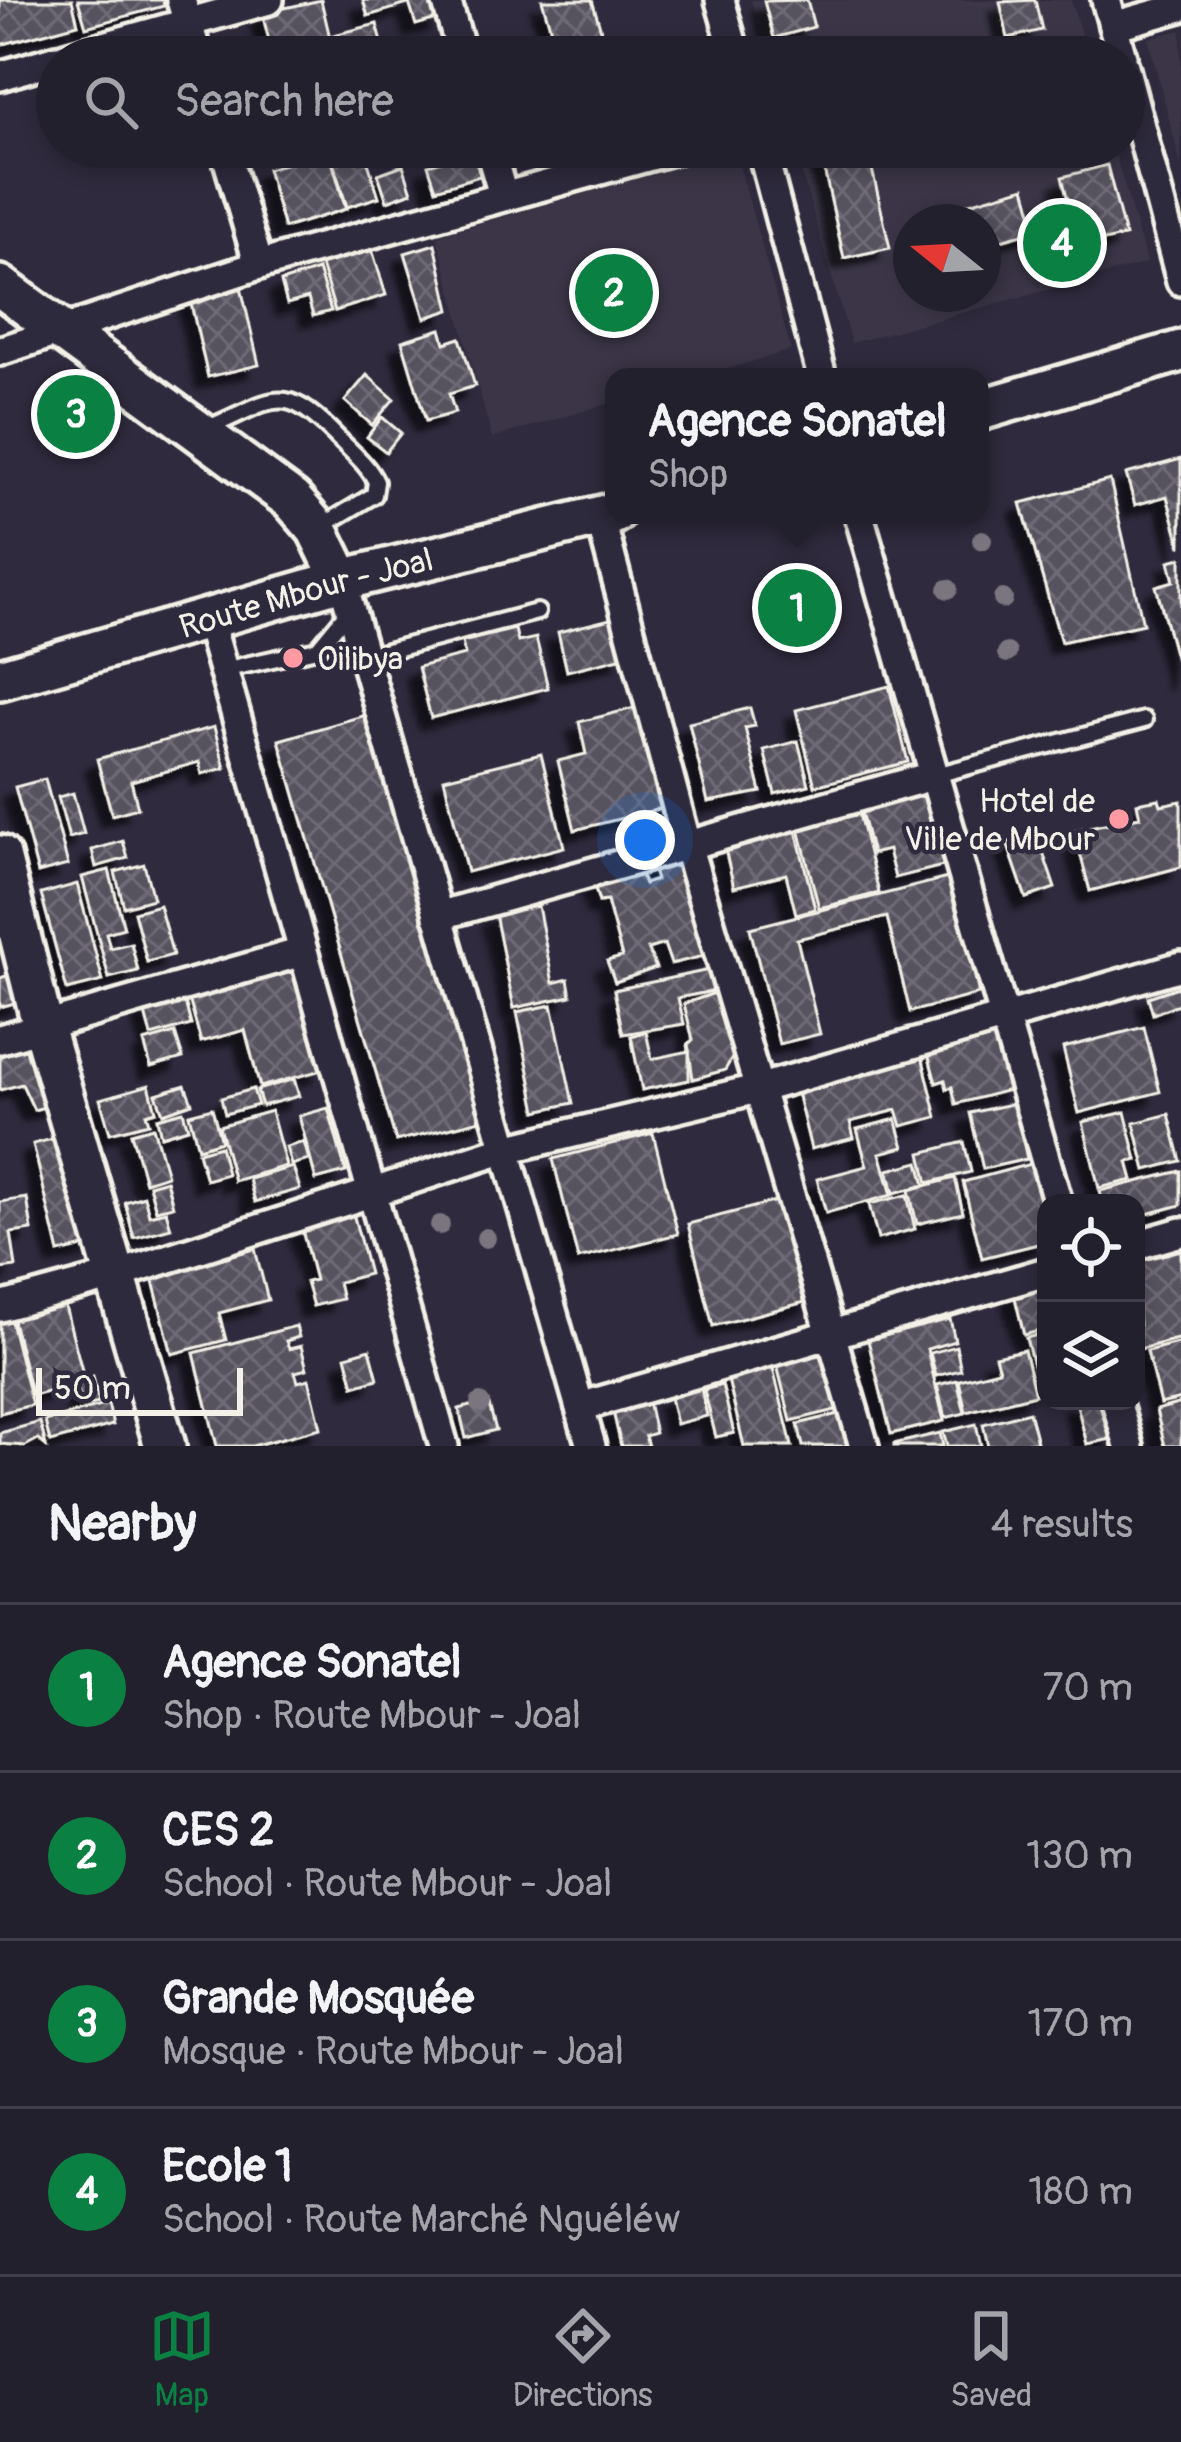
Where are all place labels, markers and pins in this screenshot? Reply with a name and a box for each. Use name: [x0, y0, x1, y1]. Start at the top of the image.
pin: 4: [1023, 198, 1101, 288]
pin: 2: [575, 248, 653, 338]
pin: 3: [37, 369, 115, 459]
pin: 1: [758, 563, 836, 653]
place label: Oilibya: [317, 639, 403, 680]
marker: Oilibya: [280, 645, 306, 671]
place label: Hotel de Ville de Mbour: [904, 781, 1095, 860]
marker: Hotel de Ville de Mbour: [1106, 806, 1132, 832]

